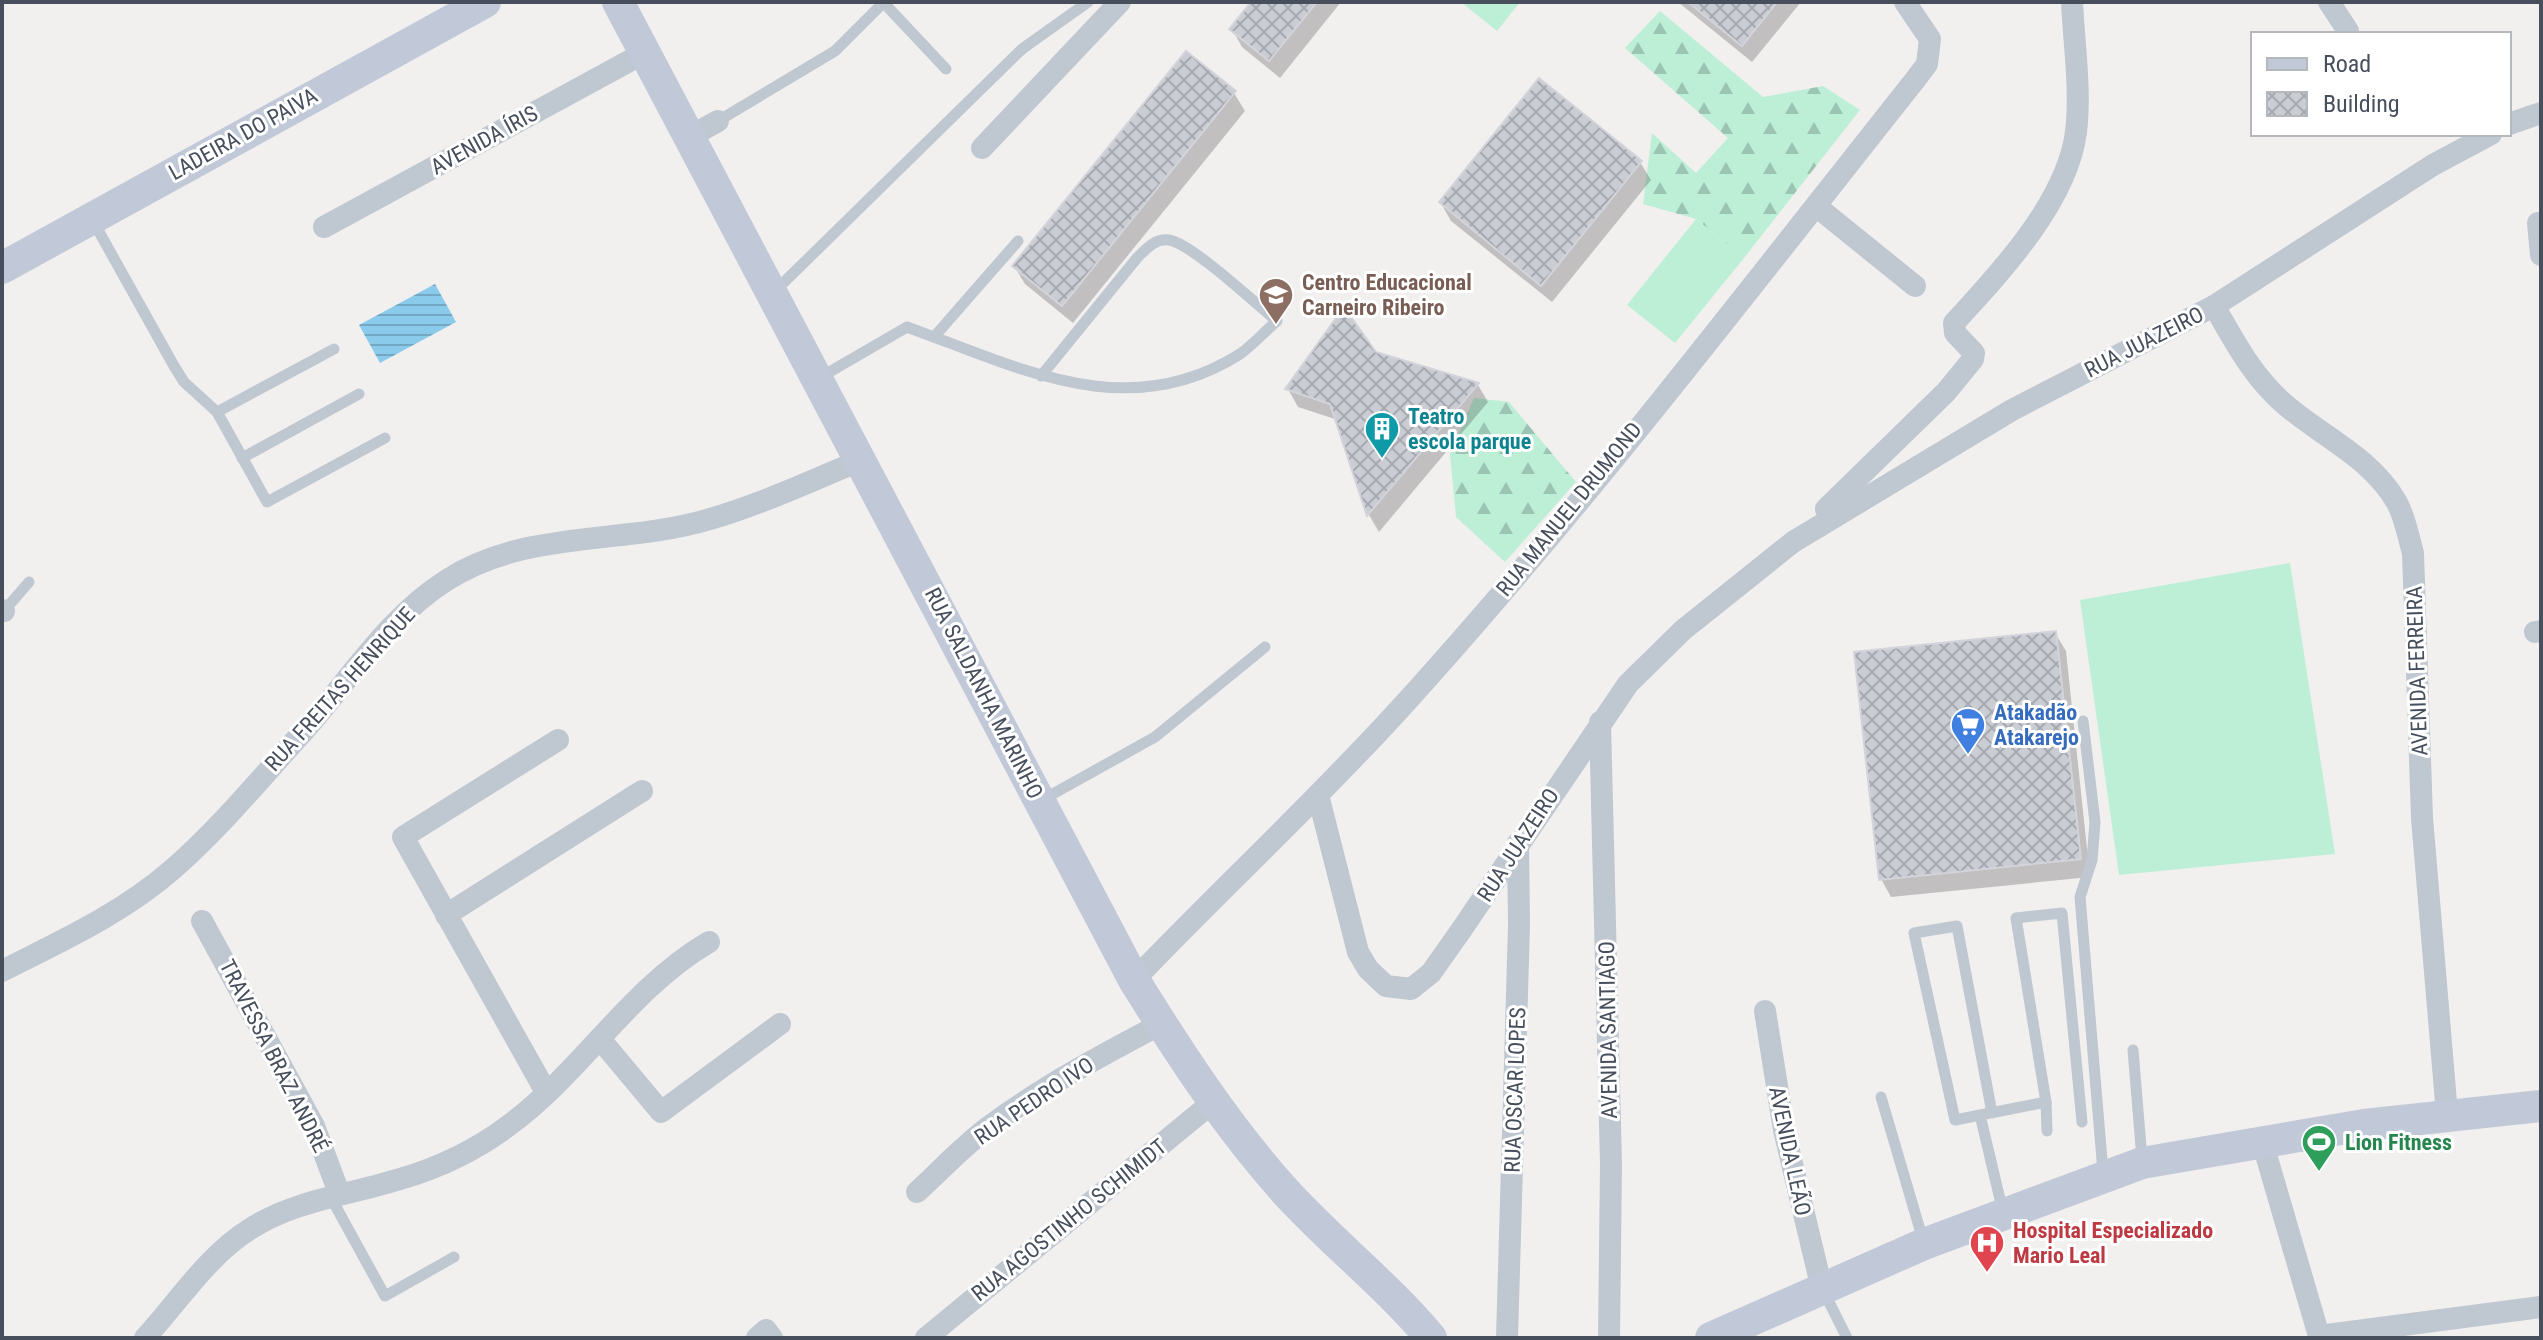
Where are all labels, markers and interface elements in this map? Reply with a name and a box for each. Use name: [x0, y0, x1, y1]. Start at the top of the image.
legend: [2251, 32, 2511, 136]
text: Road: [2323, 50, 2371, 78]
street label: LADEIRA DO PAIVA: [164, 83, 322, 185]
text: Building: [2323, 90, 2400, 118]
street label: AVENIDA ÍRIS: [426, 100, 542, 180]
place label: Centro Educacional Carneiro Ribeiro: [1302, 270, 1472, 320]
school or university icon: Centro Educacional Carneiro Ribeiro: [1257, 276, 1295, 326]
street label: RUA JUAZEIRO: [2080, 301, 2208, 383]
place label: Teatro escola parque: [1408, 404, 1531, 454]
building icon: Teatro escola parque: [1363, 410, 1401, 460]
street label: RUA MANUEL DRUMOND: [1491, 417, 1647, 601]
street label: RUA SALDANHA MARINHO: [920, 583, 1048, 803]
street label: AVENIDA FERREIRA: [2402, 585, 2432, 756]
street label: RUA FREITAS HENRIQUE: [260, 602, 420, 776]
place label: Atakadão Atakarejo: [1994, 700, 2079, 750]
supermarket icon: Atakadão Atakarejo: [1949, 706, 1987, 756]
street label: RUA JUAZEIRO: [1472, 784, 1564, 906]
street label: AVENIDA SANTIAGO: [1594, 941, 1622, 1119]
street label: TRAVESSA BRAZ ANDRÉ: [214, 955, 334, 1157]
street label: RUA OSCAR LOPES: [1500, 1007, 1530, 1173]
street label: RUA PEDRO IVO: [970, 1052, 1098, 1150]
street label: AVENIDA LEÃO: [1764, 1084, 1816, 1218]
sports icon: Lion Fitness: [2300, 1123, 2338, 1173]
place label: Lion Fitness: [2345, 1130, 2452, 1155]
street label: RUA AGOSTINHO SCHIMIDT: [967, 1134, 1171, 1306]
place label: Hospital Especializado Mario Leal: [2013, 1218, 2213, 1268]
hospital icon: Hospital Especializado Mario Leal: [1968, 1224, 2006, 1274]

